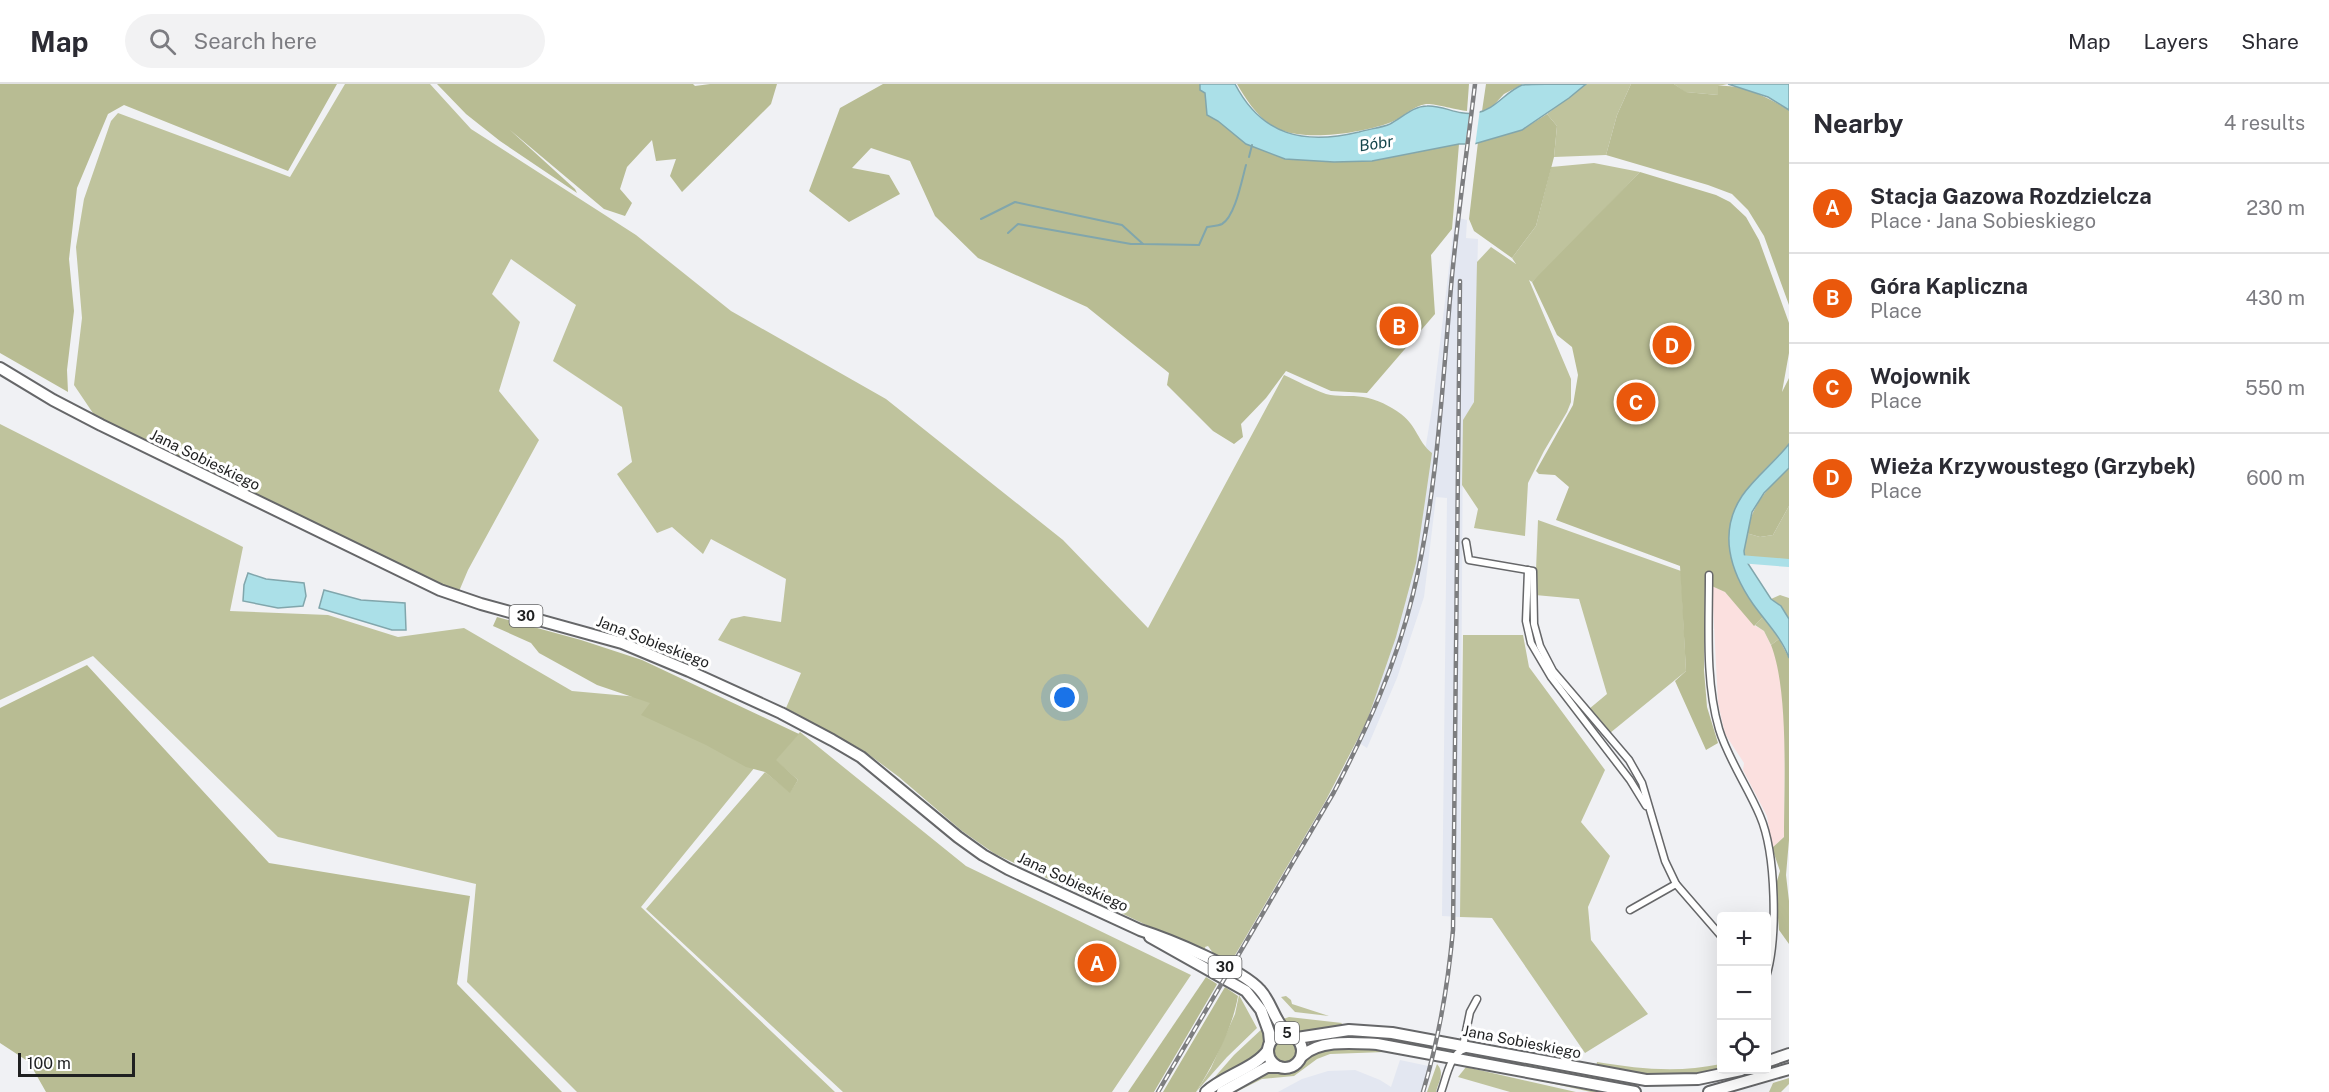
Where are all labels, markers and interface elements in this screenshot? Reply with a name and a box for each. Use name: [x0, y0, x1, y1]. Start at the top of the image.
search box: [125, 14, 545, 68]
text: Map: [30, 25, 89, 58]
icon: search: [146, 25, 179, 58]
text: Search here: [194, 28, 317, 54]
text: Map: [2068, 29, 2111, 54]
text: Layers: [2144, 29, 2208, 54]
text: Share: [2241, 29, 2299, 54]
text: Nearby: [1813, 108, 1903, 139]
text: 4 results: [2224, 111, 2305, 135]
water label: Bóbr: [1358, 131, 1395, 156]
text: Stacja Gazowa Rozdzielcza: [1870, 183, 2152, 209]
text: A: [1825, 196, 1840, 220]
text: 230 m: [2246, 196, 2305, 220]
text: Place · Jana Sobieskiego: [1870, 209, 2096, 233]
text: Góra Kapliczna: [1870, 273, 2028, 299]
text: B: [1826, 286, 1839, 310]
text: 430 m: [2246, 286, 2305, 310]
text: Place: [1870, 299, 1922, 323]
pin: B: [1380, 304, 1418, 348]
pin: D: [1652, 322, 1692, 368]
text: Wojownik: [1870, 363, 1971, 389]
text: C: [1825, 376, 1840, 400]
text: 550 m: [2245, 376, 2305, 400]
pin: C: [1616, 380, 1656, 424]
text: Place: [1870, 389, 1922, 413]
street label: Jana Sobieskiego: [148, 426, 263, 494]
text: Wieża Krzywoustego (Grzybek): [1870, 453, 2196, 479]
text: D: [1825, 466, 1840, 490]
text: 600 m: [2246, 466, 2305, 490]
text: Place: [1870, 479, 1922, 503]
road number: 30: [510, 605, 542, 627]
street label: Jana Sobieskiego: [594, 612, 712, 671]
your location: [1050, 683, 1079, 712]
street label: Jana Sobieskiego: [1015, 848, 1131, 915]
map controls: [1717, 912, 1771, 1074]
button: +: [1717, 912, 1771, 966]
pin: A: [1078, 940, 1116, 986]
road number: 30: [1208, 956, 1242, 978]
button: −: [1717, 966, 1771, 1020]
button: locate: [1717, 1020, 1771, 1074]
road number: 5: [1275, 1022, 1299, 1044]
street label: Jana Sobieskiego: [1462, 1022, 1583, 1061]
scale bar: [18, 1050, 135, 1078]
text: 100 m: [27, 1054, 71, 1073]

